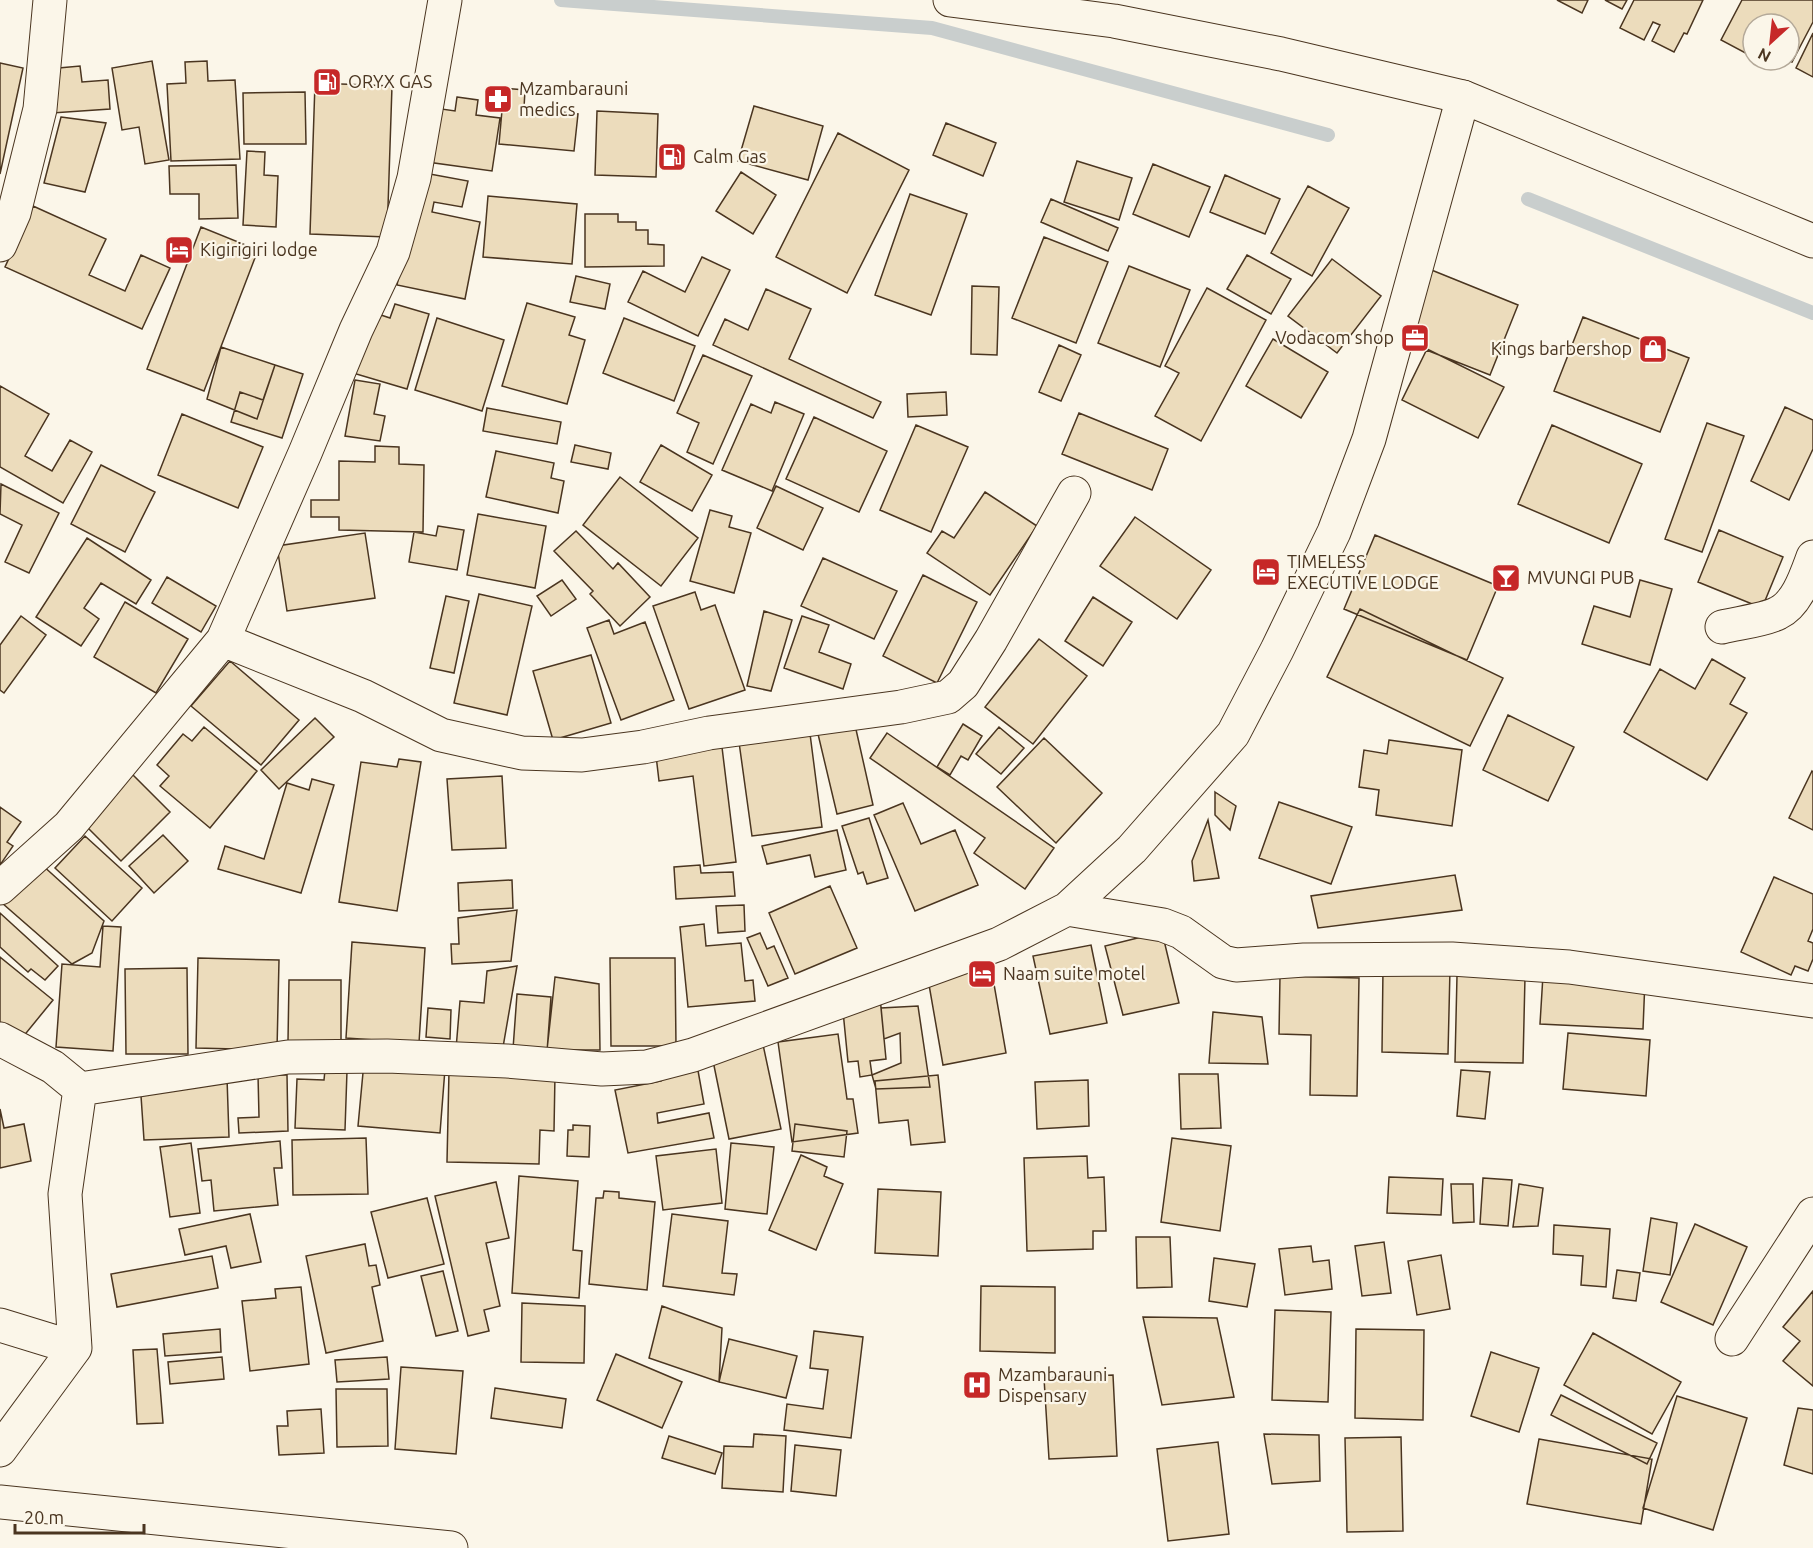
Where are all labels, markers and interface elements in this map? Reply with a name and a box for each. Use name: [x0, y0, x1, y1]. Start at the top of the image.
north arrow: [1741, 12, 1801, 72]
text: N: [1755, 45, 1774, 66]
fuel station icon: ORYX GAS: [311, 66, 343, 98]
place label: ORYX GAS: [348, 71, 432, 91]
place label: Mzambarauni medics: [519, 78, 628, 119]
pharmacy icon: Mzambarauni medics: [482, 83, 514, 115]
fuel station icon: Calm Gas: [656, 141, 688, 173]
place label: Calm Gas: [693, 146, 767, 166]
hotel icon: Kigirigiri lodge: [163, 234, 195, 266]
place label: Kigirigiri lodge: [200, 239, 318, 259]
office icon: Vodacom shop: [1399, 322, 1431, 354]
place label: Vodacom shop: [1275, 327, 1394, 347]
shop icon: Kings barbershop: [1637, 333, 1669, 365]
place label: Kings barbershop: [1491, 338, 1632, 358]
place label: TIMELESS EXECUTIVE LODGE: [1287, 551, 1439, 592]
hotel icon: TIMELESS EXECUTIVE LODGE: [1250, 556, 1282, 588]
bar icon: MVUNGI PUB: [1490, 562, 1522, 594]
place label: MVUNGI PUB: [1527, 567, 1634, 587]
hotel icon: Naam suite motel: [966, 958, 998, 990]
place label: Naam suite motel: [1003, 963, 1146, 983]
place label: Mzambarauni Dispensary: [998, 1364, 1107, 1405]
hospital icon: Mzambarauni Dispensary: [961, 1369, 993, 1401]
scale bar: [15, 1497, 144, 1535]
text: 20 m: [24, 1507, 64, 1527]

